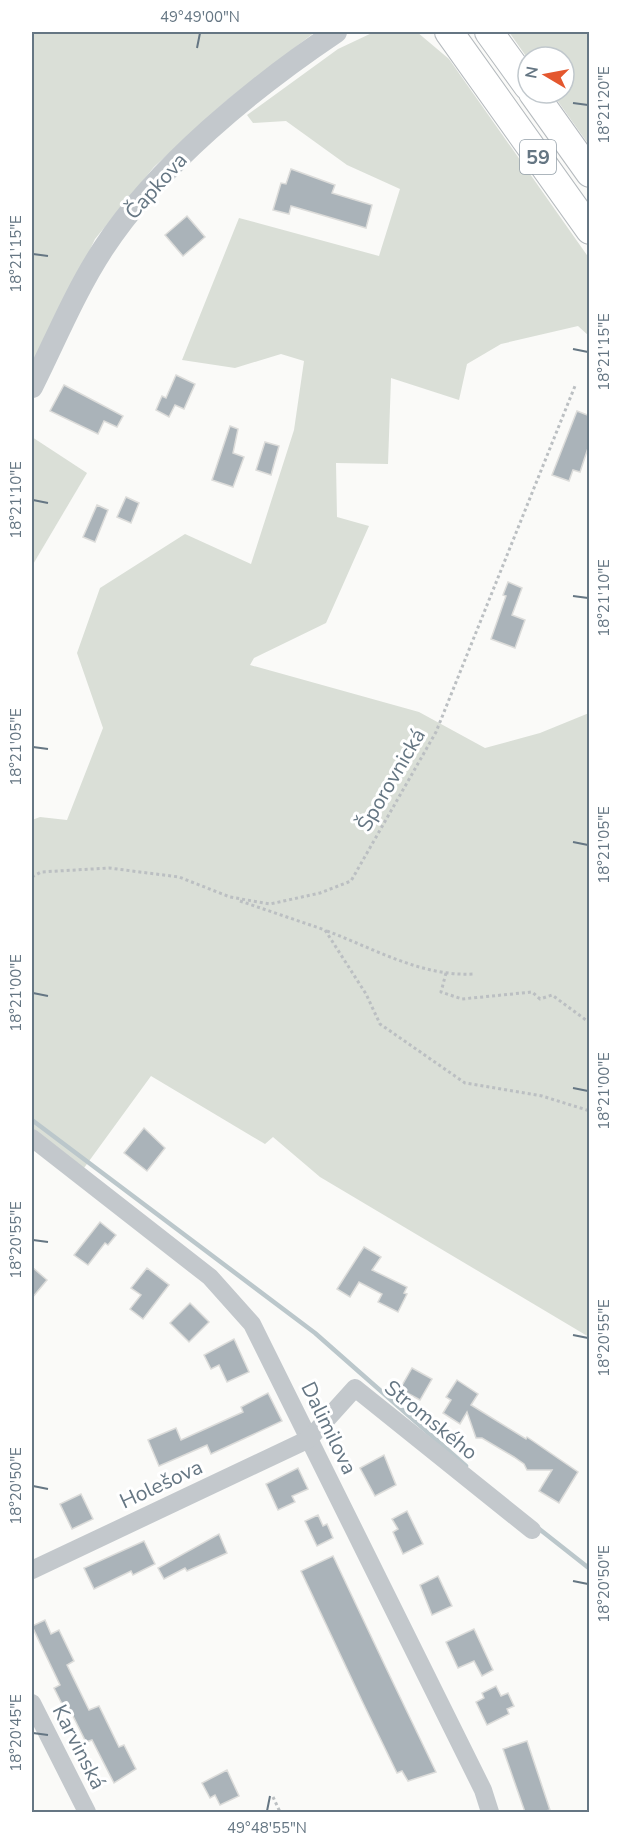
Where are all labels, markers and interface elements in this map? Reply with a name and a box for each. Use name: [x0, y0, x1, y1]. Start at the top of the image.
text: 49°49'00"N: [160, 7, 240, 27]
north arrow: [516, 45, 576, 105]
text: N: [520, 65, 544, 80]
text: 18°21'20"E: [594, 66, 614, 144]
road number: 59: [520, 140, 556, 174]
street label: Čapkova: [119, 147, 193, 225]
text: 18°21'15"E: [6, 215, 26, 293]
text: 18°21'15"E: [594, 313, 614, 391]
text: 18°21'10"E: [6, 461, 26, 539]
text: 18°21'10"E: [594, 559, 614, 637]
text: 18°21'05"E: [6, 708, 26, 786]
street label: Šporovnická: [350, 723, 432, 837]
text: 18°21'05"E: [594, 806, 614, 884]
text: 18°21'00"E: [6, 954, 26, 1032]
text: 18°21'00"E: [594, 1052, 614, 1130]
text: 18°20'55"E: [6, 1201, 26, 1279]
text: 18°20'55"E: [594, 1299, 614, 1377]
street label: Stromského: [379, 1374, 483, 1466]
street label: Dalimilova: [294, 1377, 364, 1479]
text: 18°20'50"E: [6, 1447, 26, 1525]
street label: Holešova: [115, 1453, 207, 1515]
text: 18°20'50"E: [594, 1545, 614, 1623]
text: 18°20'45"E: [6, 1694, 26, 1772]
street label: Karvinská: [46, 1700, 112, 1794]
text: 49°48'55"N: [227, 1818, 307, 1838]

